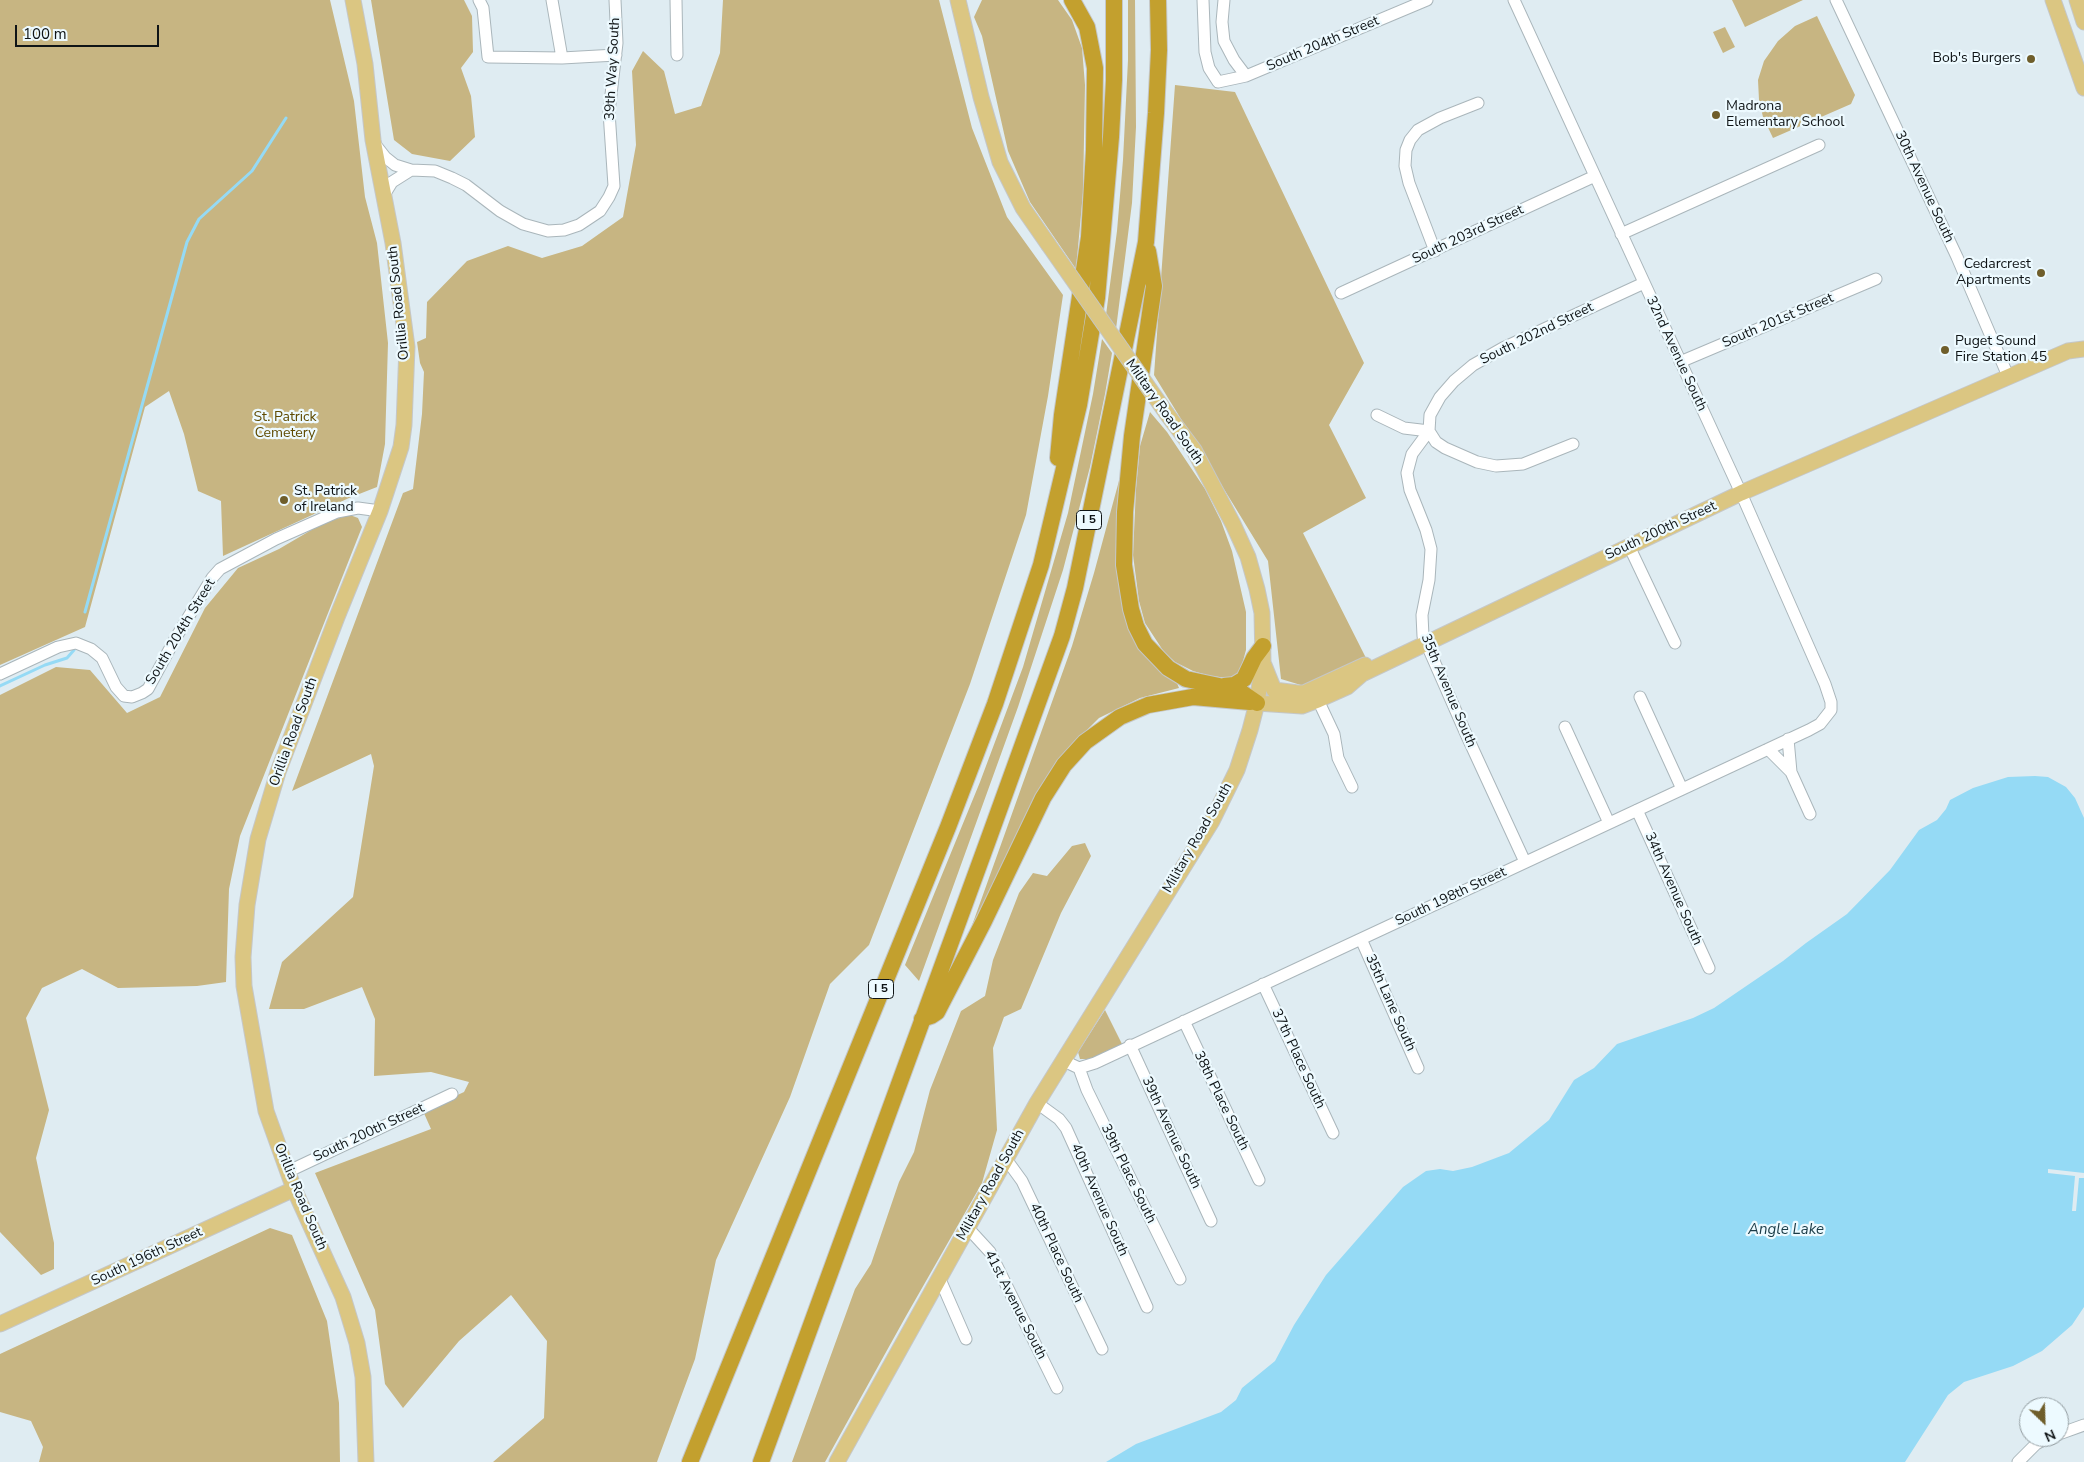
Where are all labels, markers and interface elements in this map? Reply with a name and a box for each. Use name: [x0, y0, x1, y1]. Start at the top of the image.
street label: South 204th Street: [1264, 13, 1382, 75]
scale bar: [18, 15, 161, 47]
street label: 39th Way South: [602, 17, 624, 121]
text: 100 m: [23, 24, 67, 44]
place label: Bob's Burgers: [1933, 51, 2021, 67]
marker: Bob's Burgers: [2025, 53, 2037, 65]
place label: Madrona Elementary School: [1726, 99, 1844, 132]
marker: Madrona Elementary School: [1710, 109, 1722, 121]
street label: 30th Avenue South: [1891, 128, 1957, 246]
street label: South 203rd Street: [1410, 202, 1526, 268]
street label: Orillia Road South: [385, 245, 413, 361]
place label: Cedarcrest Apartments: [1956, 257, 2031, 290]
marker: Cedarcrest Apartments: [2035, 267, 2047, 279]
street label: South 201st Street: [1720, 290, 1836, 352]
street label: 32nd Avenue South: [1642, 294, 1710, 414]
street label: South 202nd Street: [1478, 299, 1596, 369]
place label: Puget Sound Fire Station 45: [1955, 334, 2047, 367]
marker: Puget Sound Fire Station 45: [1939, 344, 1951, 356]
street label: Military Road South: [1121, 356, 1207, 468]
park label: St. Patrick Cemetery: [253, 410, 317, 442]
place label: St. Patrick of Ireland: [294, 484, 357, 516]
marker: St. Patrick of Ireland: [278, 494, 290, 506]
street label: South 200th Street: [1603, 498, 1719, 564]
road number: I 5: [1076, 510, 1102, 530]
street label: South 204th Street: [143, 576, 219, 688]
street label: 35th Avenue South: [1417, 632, 1479, 750]
street label: Orillia Road South: [266, 675, 322, 789]
street label: Military Road South: [1160, 780, 1236, 896]
street label: 34th Avenue South: [1641, 830, 1705, 948]
street label: South 198th Street: [1393, 864, 1509, 930]
street label: 35th Lane South: [1361, 952, 1419, 1054]
road number: I 5: [868, 980, 894, 999]
street label: 37th Place South: [1268, 1006, 1328, 1112]
street label: 38th Place South: [1190, 1049, 1252, 1153]
street label: 39th Avenue South: [1138, 1074, 1204, 1192]
street label: South 200th Street: [311, 1100, 427, 1166]
street label: 39th Place South: [1097, 1122, 1159, 1226]
street label: Military Road South: [953, 1127, 1029, 1243]
street label: Orillia Road South: [270, 1141, 330, 1253]
street label: 40th Avenue South: [1067, 1141, 1131, 1259]
street label: 40th Place South: [1026, 1200, 1086, 1306]
water label: Angle Lake: [1748, 1221, 1824, 1239]
street label: South 196th Street: [89, 1224, 205, 1290]
street label: 41st Avenue South: [980, 1248, 1050, 1362]
north arrow: [2019, 1397, 2069, 1447]
text: N: [2041, 1424, 2059, 1446]

